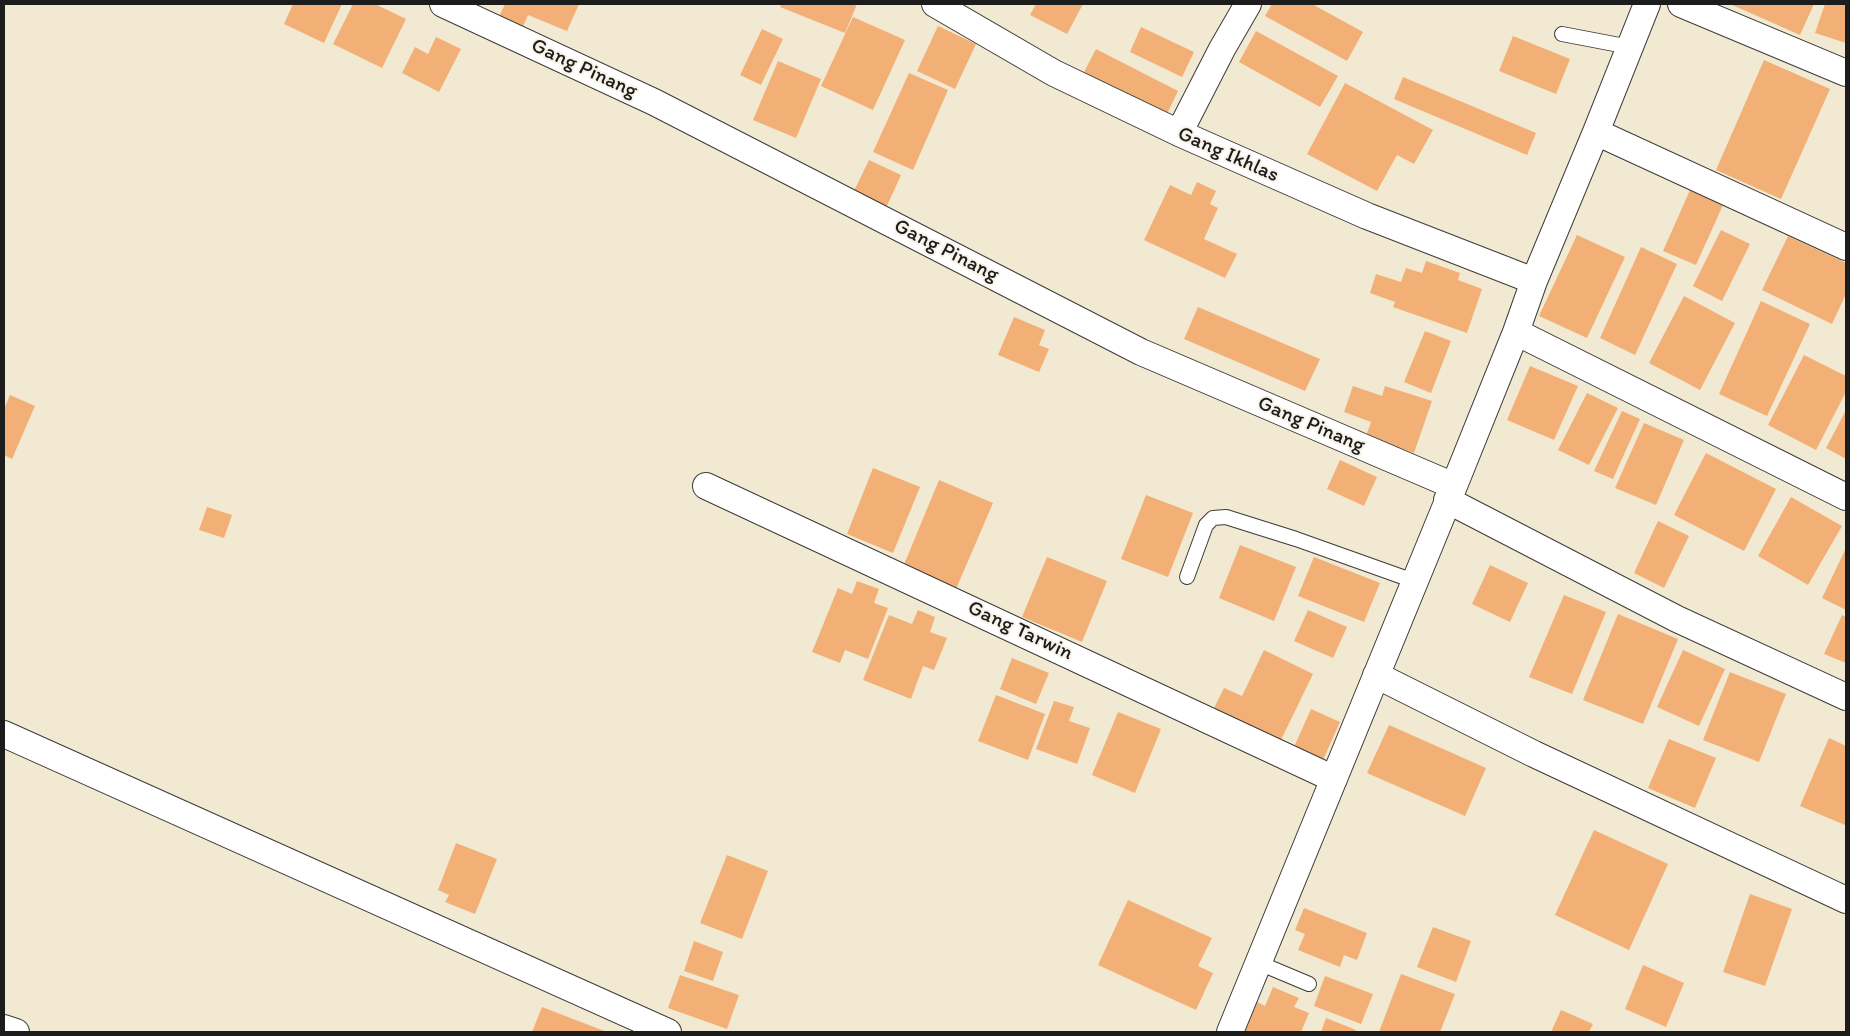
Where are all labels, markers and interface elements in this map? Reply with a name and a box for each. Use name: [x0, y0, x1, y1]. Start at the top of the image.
street label: Gang Pinang: [527, 33, 641, 105]
street label: Gang Ikhlas: [1173, 121, 1283, 189]
street label: Gang Pinang: [889, 214, 1003, 288]
street label: Gang Pinang: [1254, 391, 1368, 459]
street label: Gang Tarwin: [963, 596, 1077, 666]

